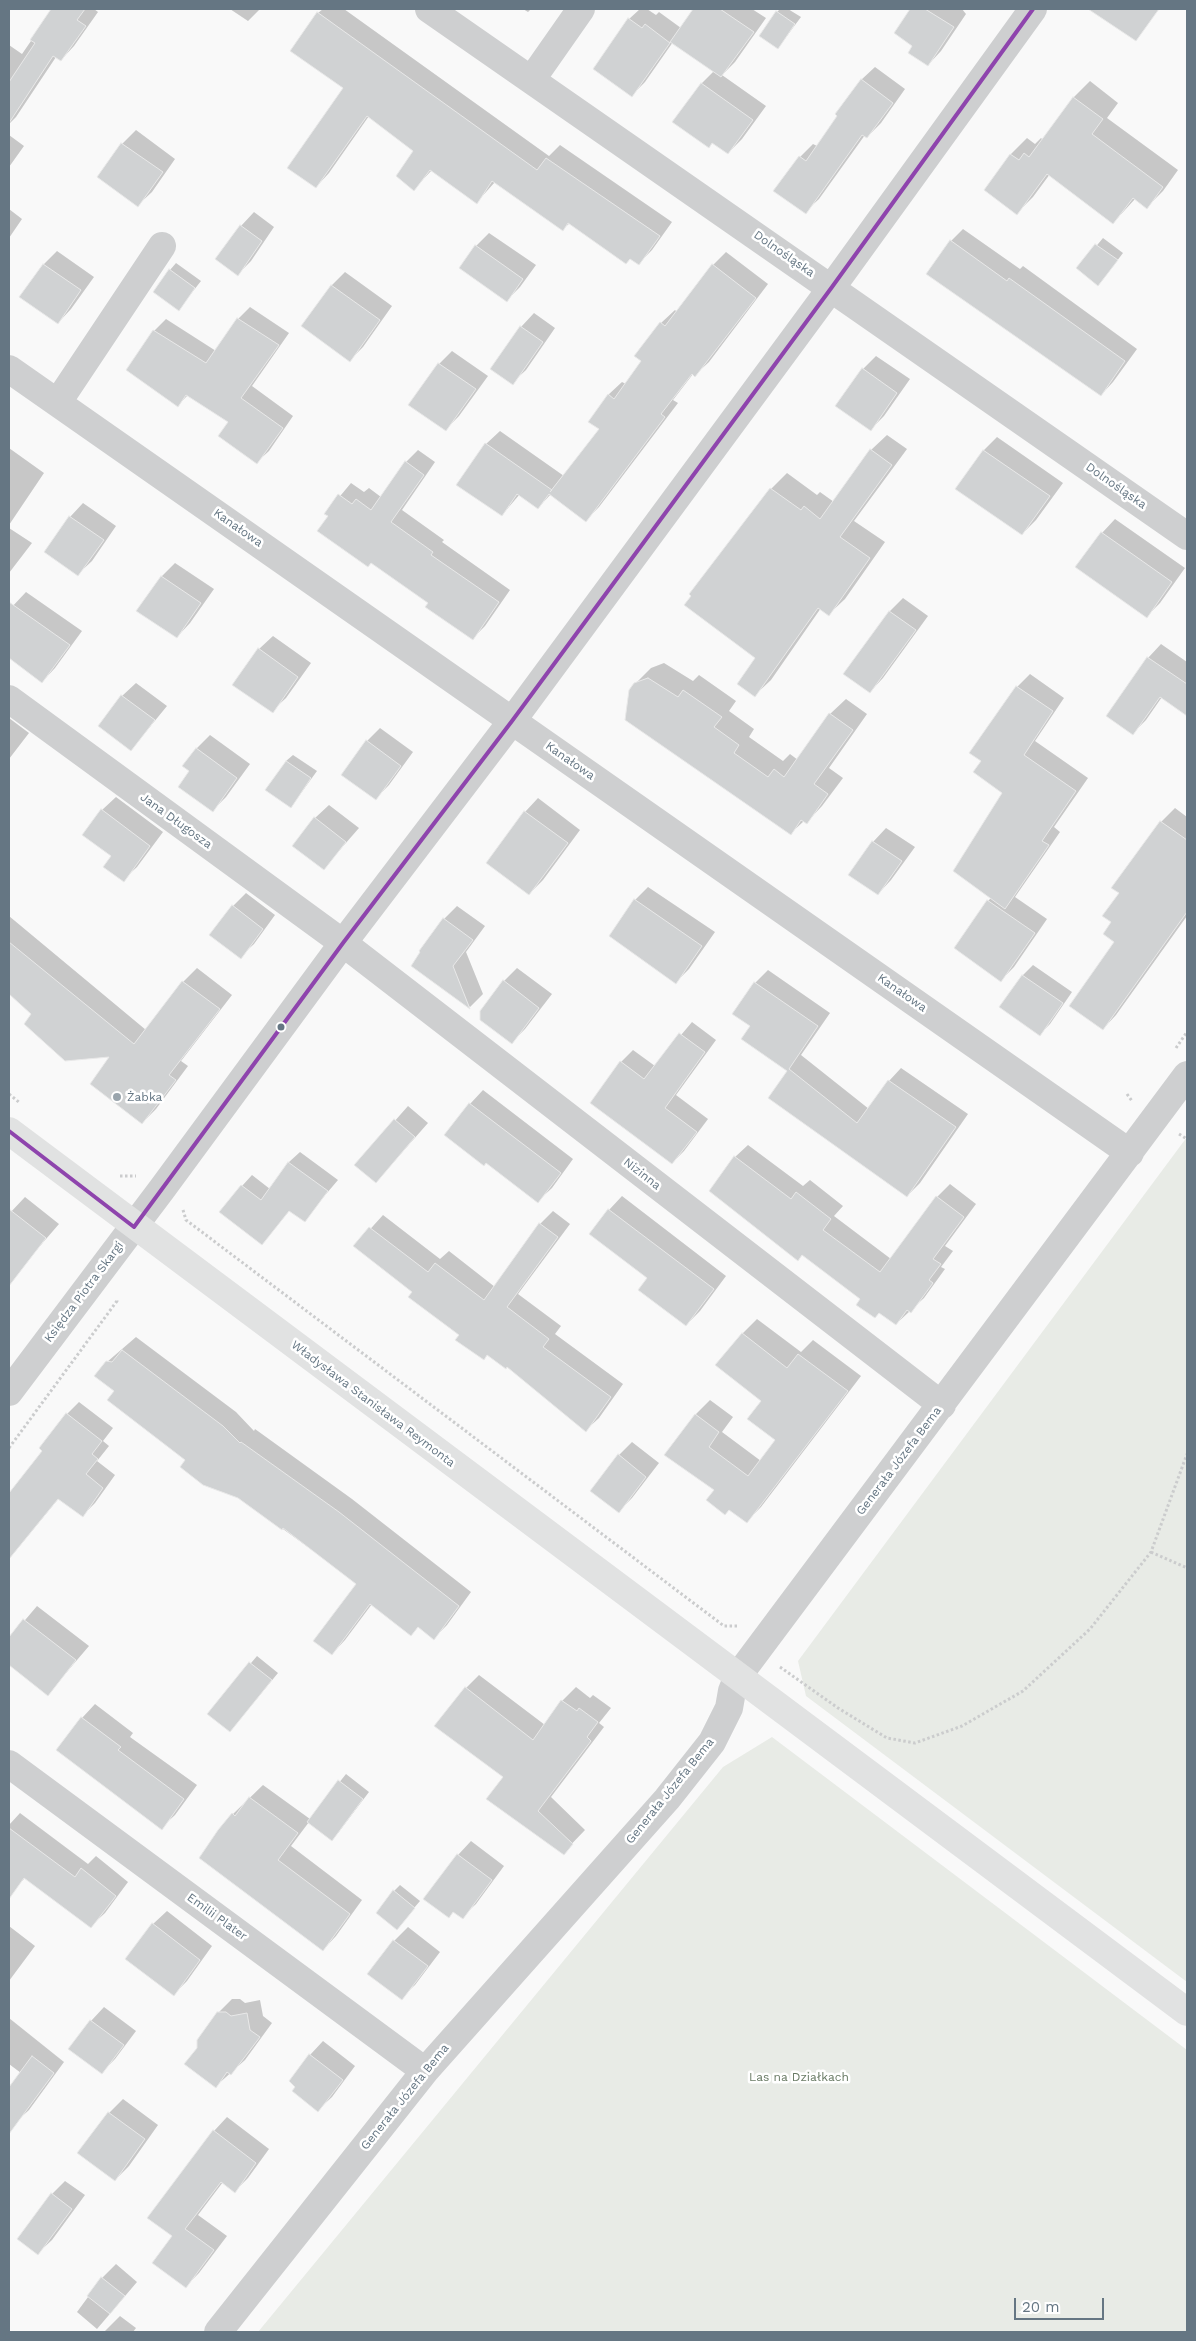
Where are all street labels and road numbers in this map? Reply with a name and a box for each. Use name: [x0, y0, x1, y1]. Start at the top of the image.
street label: Dolnośląska: [751, 228, 817, 280]
street label: Dolnośląska: [1083, 460, 1149, 512]
street label: Kanałowa: [211, 506, 265, 550]
street label: Kanałowa: [543, 739, 597, 783]
street label: Jana Długosza: [137, 790, 215, 852]
street label: Kanałowa: [875, 971, 929, 1015]
street label: Nizinna: [621, 1155, 663, 1193]
street label: Księdza Piotra Skargi: [41, 1239, 127, 1345]
street label: Władysława Stanisława Reymonta: [288, 1338, 458, 1470]
street label: Generała Józefa Bema: [854, 1404, 944, 1518]
street label: Generała Józefa Bema: [623, 1735, 717, 1847]
street label: Emilii Plater: [184, 1890, 250, 1944]
street label: Generała Józefa Bema: [358, 2041, 452, 2153]

